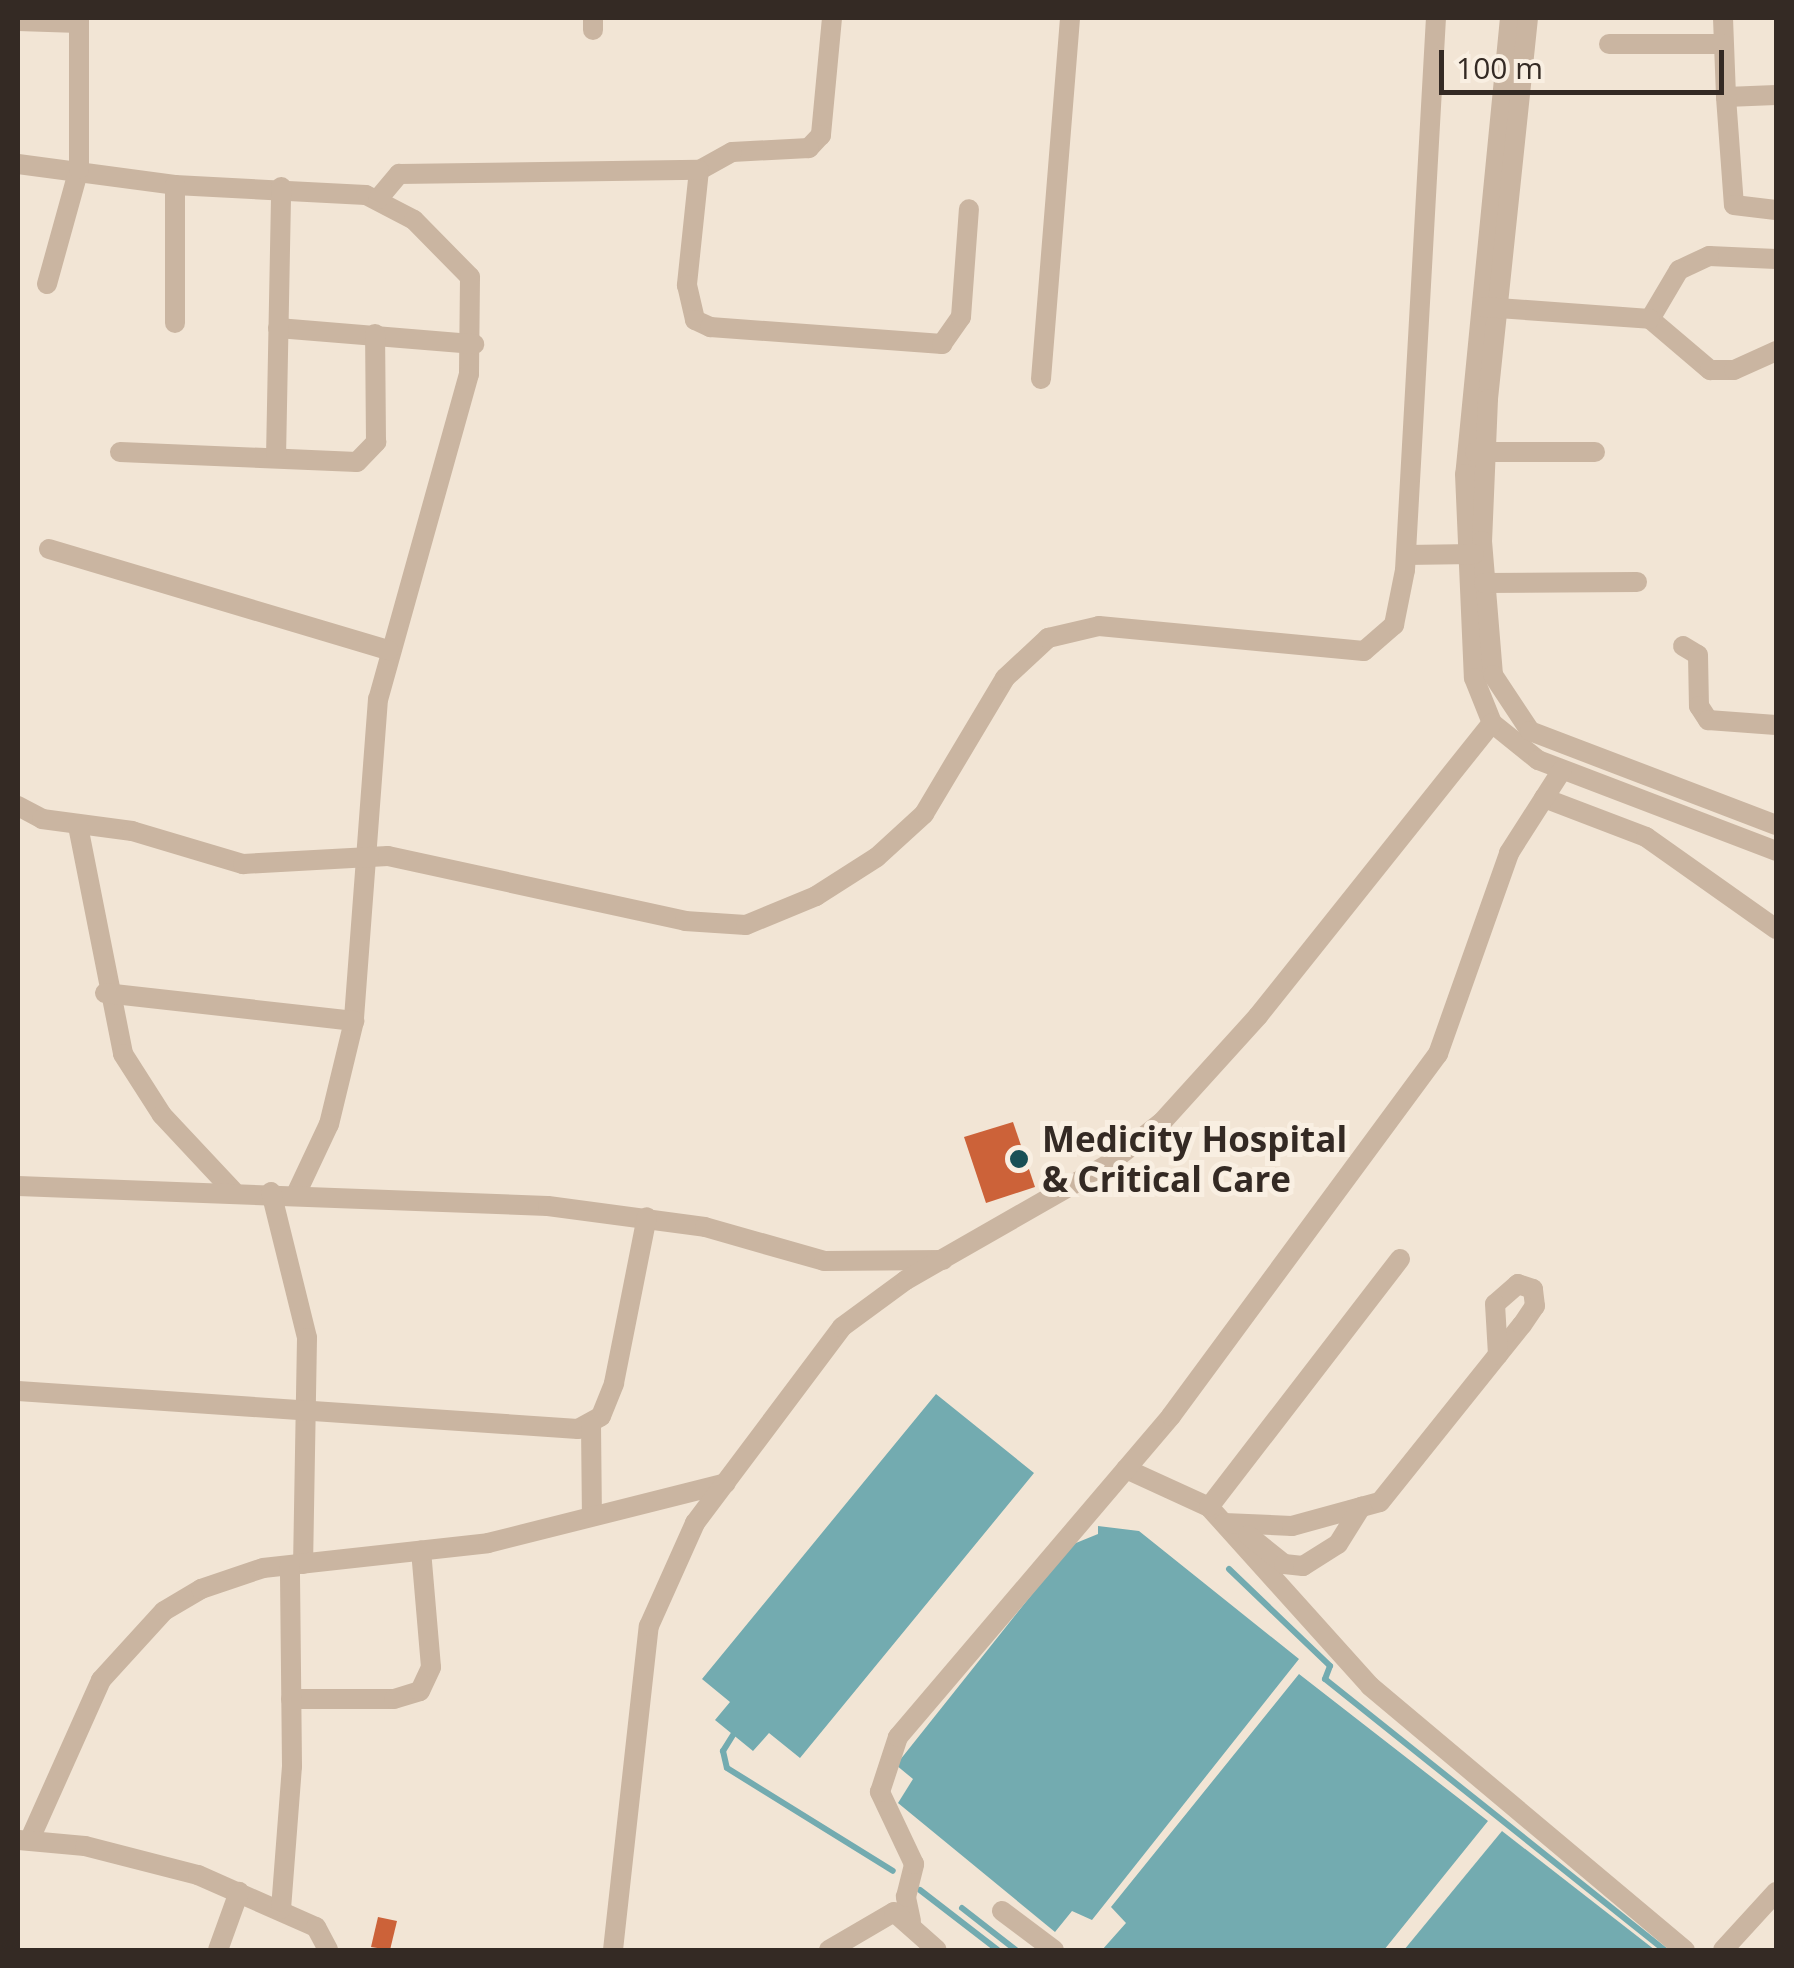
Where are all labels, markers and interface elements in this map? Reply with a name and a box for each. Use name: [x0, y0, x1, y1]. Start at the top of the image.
scale bar: [1444, 30, 1729, 92]
text: 100 m: [1456, 47, 1543, 88]
place label: Medicity Hospital & Critical Care: [1042, 1118, 1347, 1200]
marker: Medicity Hospital & Critical Care: [1006, 1146, 1032, 1172]

